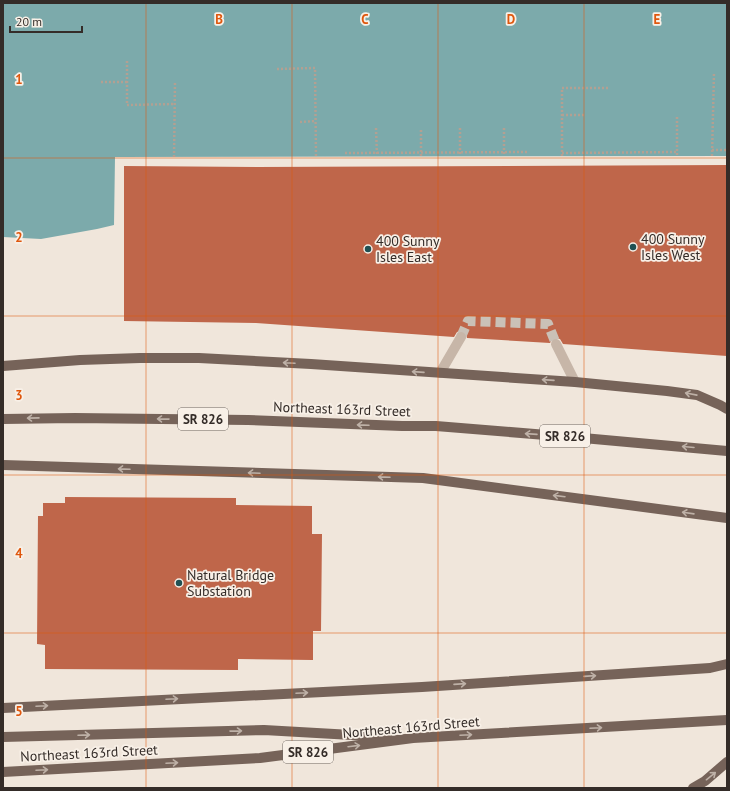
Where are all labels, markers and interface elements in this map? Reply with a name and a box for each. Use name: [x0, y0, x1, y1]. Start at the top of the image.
scale bar: [10, 8, 82, 34]
text: B: [215, 11, 223, 28]
text: C: [361, 11, 369, 28]
text: D: [507, 11, 515, 28]
text: E: [654, 11, 661, 28]
text: 20 m: [16, 14, 42, 29]
text: 1: [15, 71, 23, 88]
text: 2: [15, 229, 23, 246]
place label: 400 Sunny Isles West: [641, 230, 705, 264]
place label: 400 Sunny Isles East: [376, 232, 440, 266]
marker: 400 Sunny Isles West: [628, 242, 638, 252]
marker: 400 Sunny Isles East: [363, 244, 373, 254]
one-way arrow: [283, 359, 296, 366]
one-way arrow: [412, 368, 425, 375]
one-way arrow: [542, 376, 555, 384]
text: 3: [15, 387, 23, 404]
one-way arrow: [685, 390, 698, 398]
street label: Northeast 163rd Street: [273, 398, 411, 420]
road number: SR 826: [178, 408, 228, 430]
one-way arrow: [27, 415, 40, 422]
one-way arrow: [157, 415, 170, 423]
one-way arrow: [357, 421, 370, 428]
road number: SR 826: [540, 425, 590, 447]
one-way arrow: [525, 430, 538, 437]
one-way arrow: [682, 444, 695, 451]
one-way arrow: [118, 465, 131, 472]
one-way arrow: [248, 469, 261, 476]
one-way arrow: [378, 473, 391, 480]
one-way arrow: [553, 492, 566, 500]
one-way arrow: [682, 509, 695, 517]
text: 4: [15, 545, 23, 562]
place label: Natural Bridge Substation: [187, 566, 274, 600]
marker: Natural Bridge Substation: [174, 578, 184, 588]
one-way arrow: [583, 672, 596, 680]
one-way arrow: [453, 681, 466, 688]
one-way arrow: [295, 689, 308, 697]
one-way arrow: [165, 696, 178, 703]
one-way arrow: [35, 702, 48, 709]
text: 5: [15, 703, 23, 720]
street label: Northeast 163rd Street: [342, 712, 481, 742]
one-way arrow: [589, 724, 602, 731]
one-way arrow: [229, 727, 242, 735]
one-way arrow: [77, 732, 90, 739]
one-way arrow: [459, 732, 472, 739]
street label: Northeast 163rd Street: [20, 740, 158, 766]
road number: SR 826: [283, 741, 333, 763]
one-way arrow: [347, 742, 360, 750]
one-way arrow: [165, 759, 178, 766]
one-way arrow: [35, 767, 48, 774]
one-way arrow: [705, 772, 716, 780]

